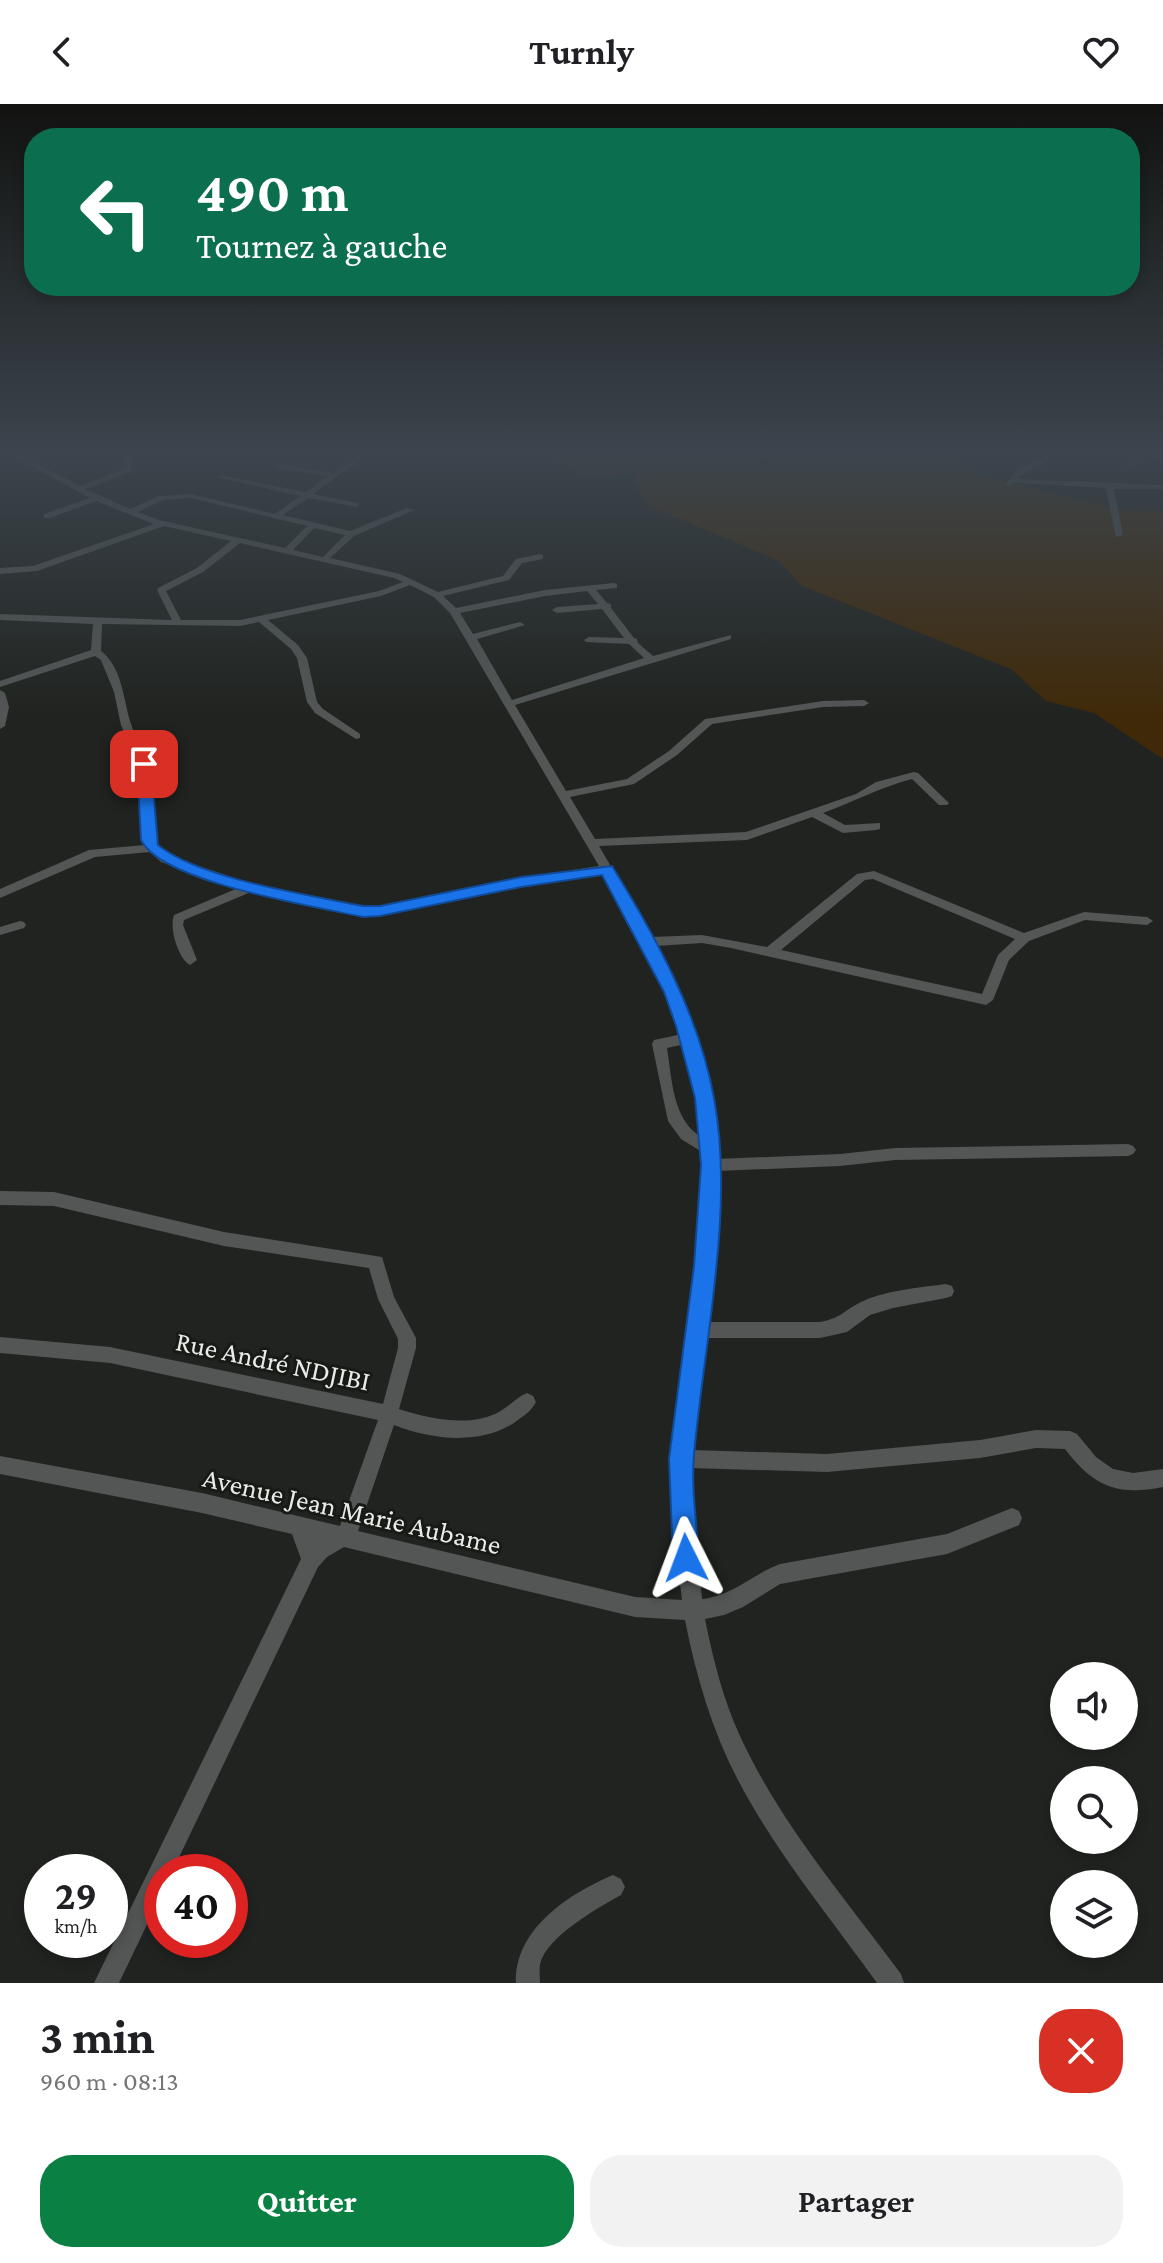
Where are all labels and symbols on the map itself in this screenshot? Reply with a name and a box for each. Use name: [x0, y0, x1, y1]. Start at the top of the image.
pin: [110, 730, 178, 798]
street label: Rue André NDJIBI: [173, 1325, 373, 1397]
street label: Avenue Jean Marie Aubame: [200, 1462, 504, 1560]
position arrow: [644, 1516, 728, 1600]
speed limit sign: 40: [144, 1854, 248, 1958]

